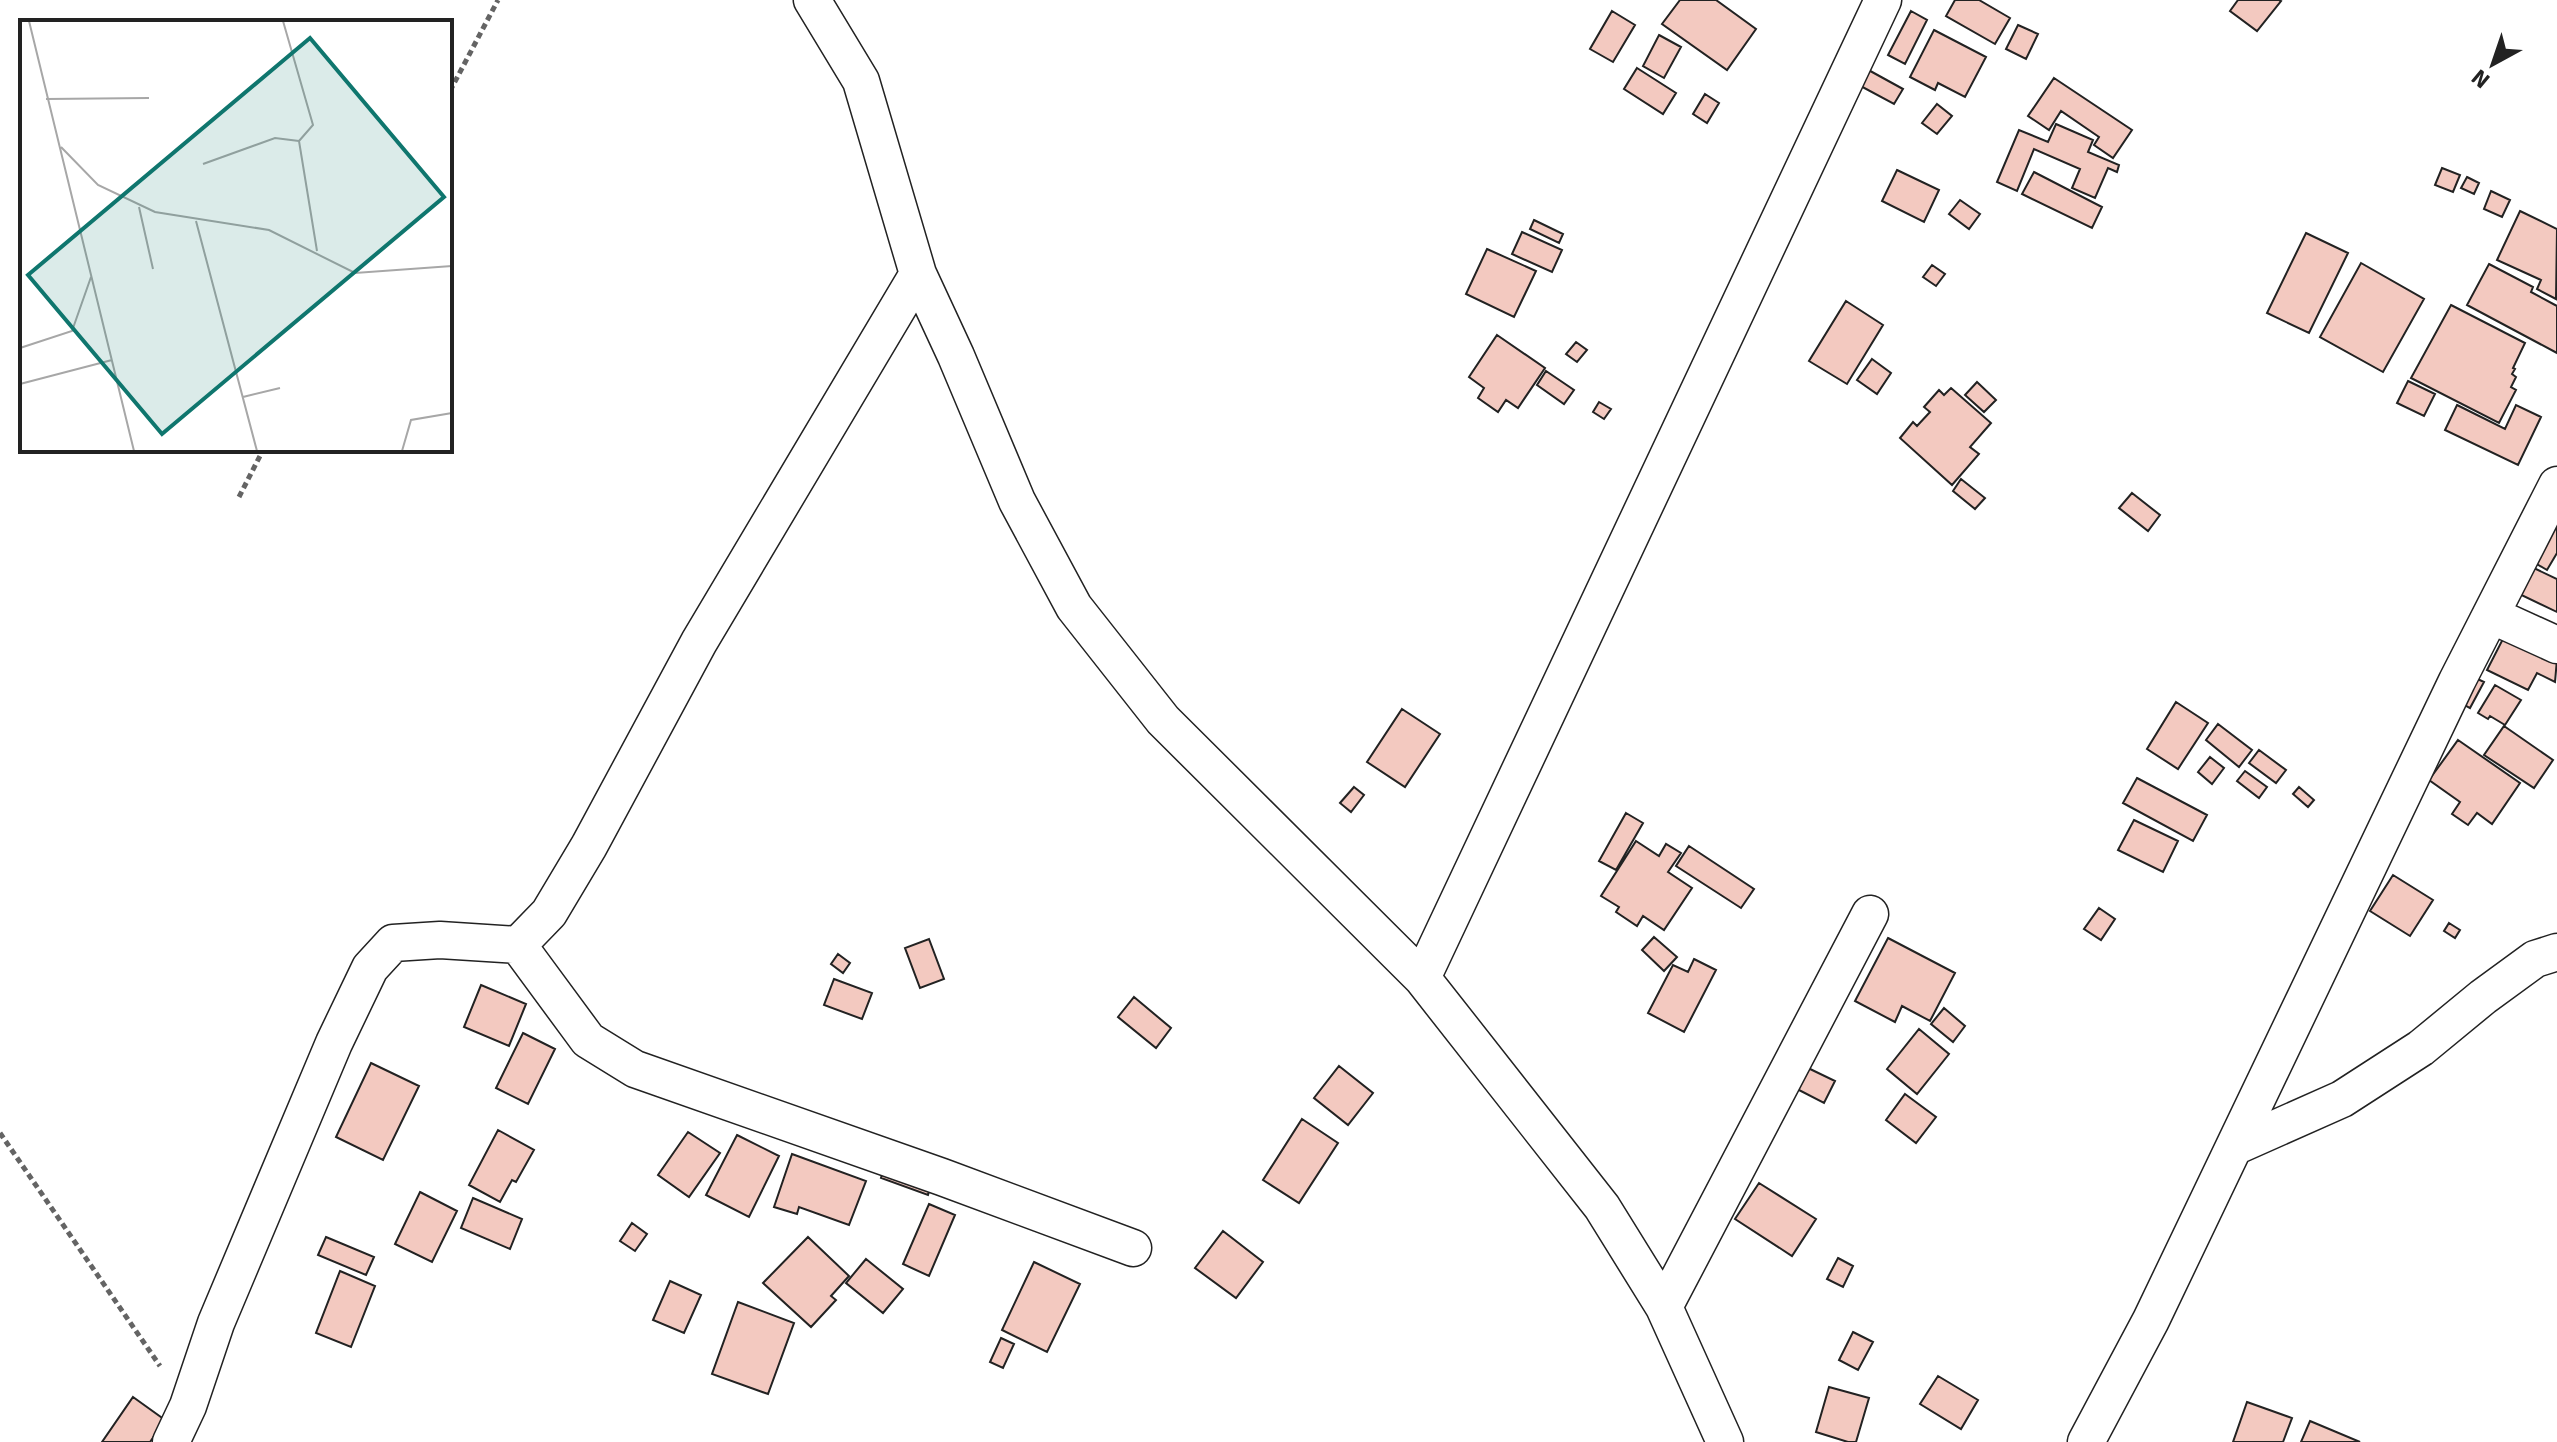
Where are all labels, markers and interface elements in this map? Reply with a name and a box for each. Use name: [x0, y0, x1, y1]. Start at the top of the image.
inset map: [20, 20, 452, 452]
north arrow: [2453, 24, 2533, 104]
text: N: [2466, 64, 2495, 94]

